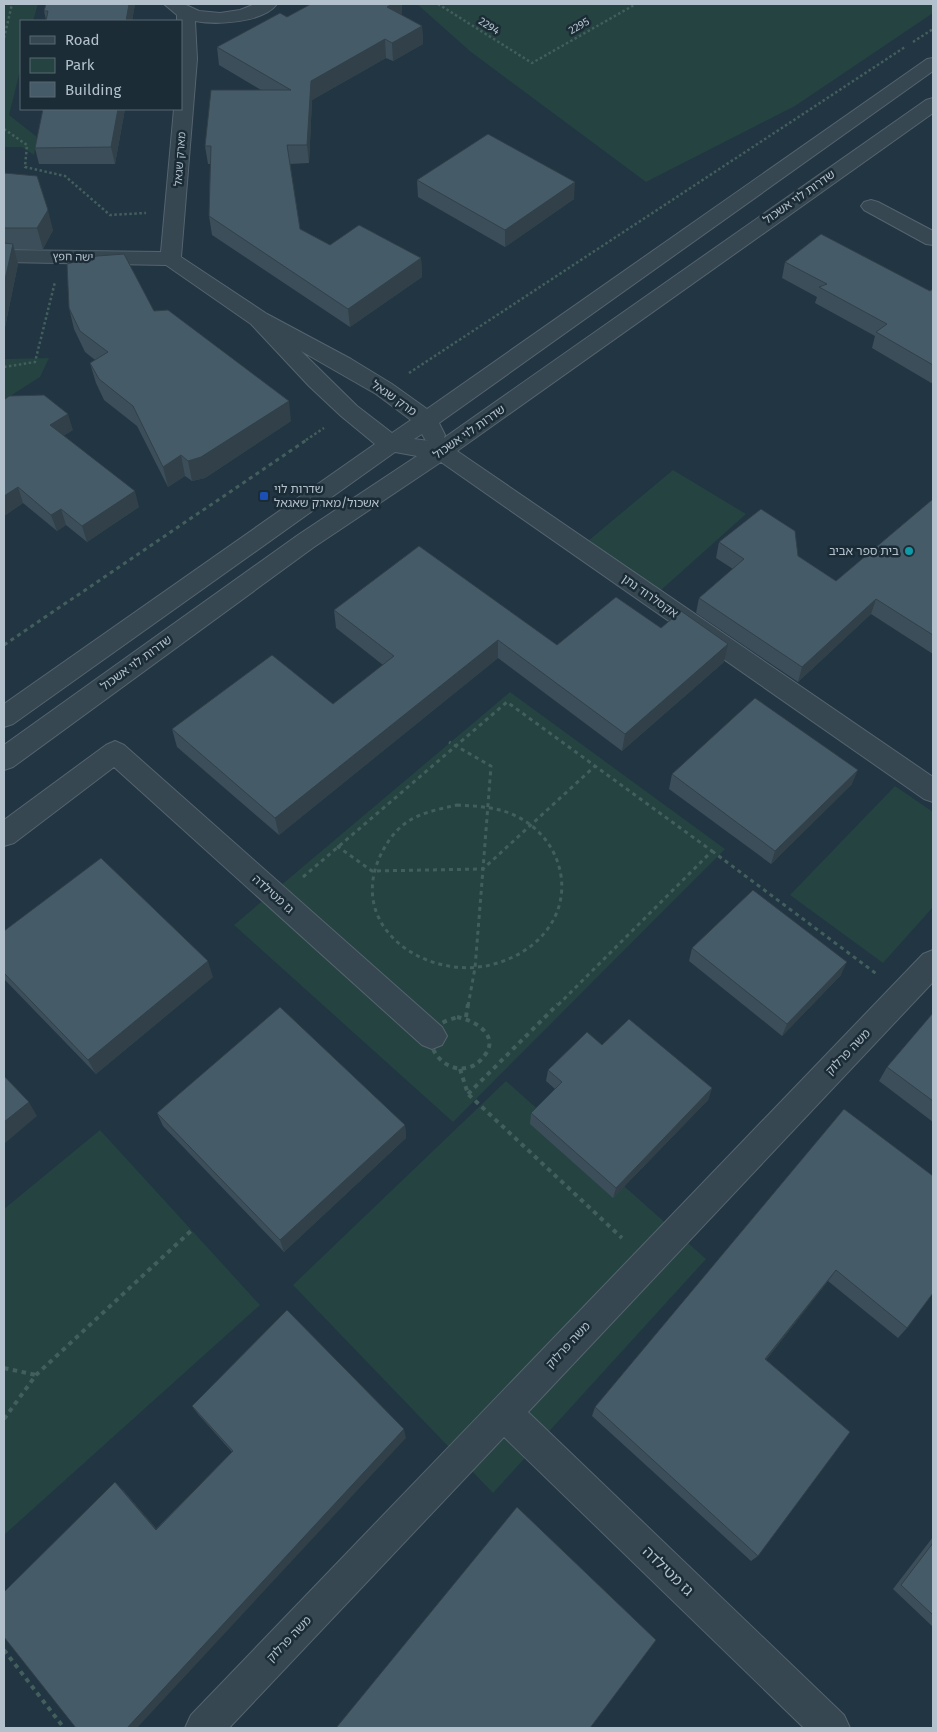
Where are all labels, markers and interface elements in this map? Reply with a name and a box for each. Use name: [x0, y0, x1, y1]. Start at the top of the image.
street label: 2294: [476, 15, 502, 37]
street label: 2295: [566, 15, 592, 37]
legend: [20, 20, 182, 110]
text: Road: [65, 31, 100, 49]
text: Park: [65, 56, 95, 74]
text: Building: [65, 81, 121, 99]
street label: מארק שגאל: [172, 131, 188, 187]
street label: שדרות לוי אשכול: [760, 167, 838, 227]
street label: ישה חפץ: [52, 250, 94, 264]
street label: מרק שגאל: [369, 377, 419, 419]
street label: שדרות לוי אשכול: [430, 402, 508, 462]
place label: שדרות לוי אשכול/מארק שאגאל: [274, 482, 380, 510]
marker: שדרות לוי אשכול/מארק שאגאל: [258, 490, 270, 502]
place label: בית ספר אביב: [829, 544, 899, 558]
marker: בית ספר אביב: [903, 545, 915, 557]
street label: אקסלרוד נתן: [619, 572, 681, 621]
street label: שדרות לוי אשכול: [98, 632, 174, 694]
street label: גז מטילדה: [249, 872, 297, 917]
street label: משה פרלוק: [823, 1026, 873, 1078]
street label: משה פרלוק: [543, 1319, 593, 1371]
street label: גז מטילדה: [639, 1542, 697, 1600]
street label: משה פרלוק: [264, 1613, 314, 1665]

